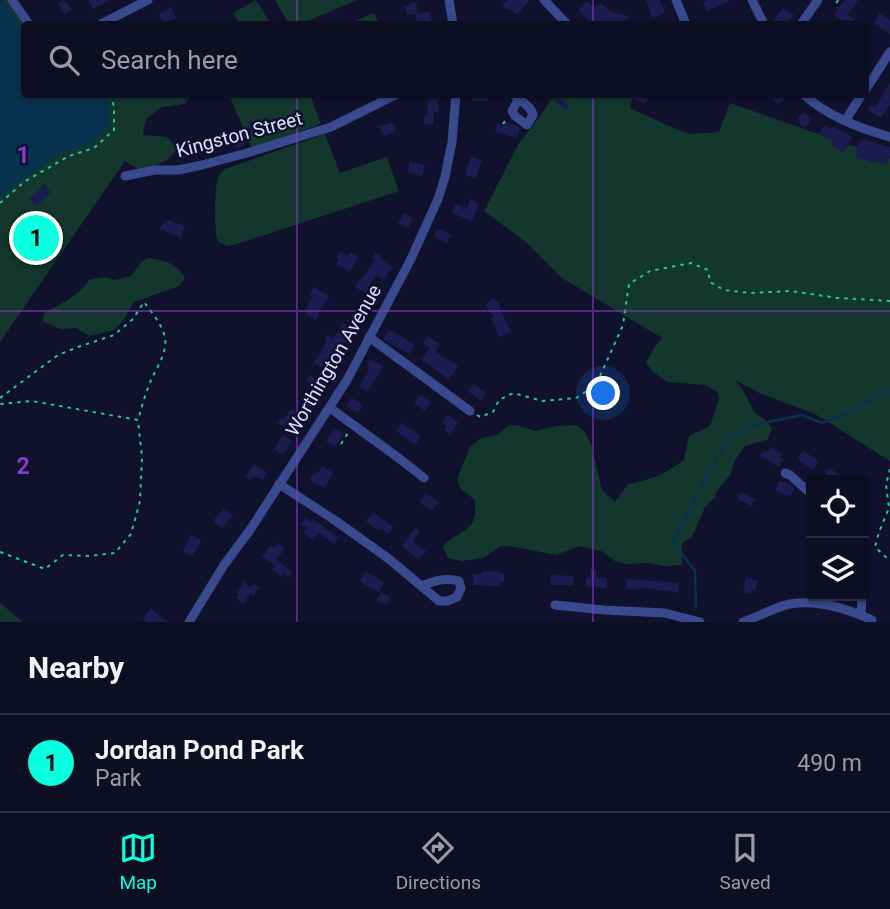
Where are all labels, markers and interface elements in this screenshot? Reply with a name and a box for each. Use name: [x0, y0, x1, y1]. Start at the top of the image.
search box: [21, 21, 869, 98]
icon: search: [45, 41, 83, 79]
text: Search here: [101, 45, 238, 75]
street label: Kingston Street: [174, 107, 305, 162]
text: 1: [16, 142, 30, 169]
pin: 1: [13, 212, 59, 264]
street label: Worthington Avenue: [281, 280, 386, 440]
your location: [586, 376, 620, 410]
text: 2: [16, 453, 30, 480]
map controls: [806, 475, 869, 601]
button: locate: [806, 475, 869, 538]
button: layers: [806, 538, 869, 601]
text: Nearby: [28, 650, 124, 685]
text: Jordan Pond Park: [95, 735, 304, 765]
text: 1: [44, 750, 58, 777]
text: 490 m: [797, 750, 862, 777]
text: Park: [95, 765, 141, 792]
tab: Map: [119, 829, 157, 894]
tab: Directions: [396, 829, 481, 894]
tab: Saved: [719, 829, 771, 894]

